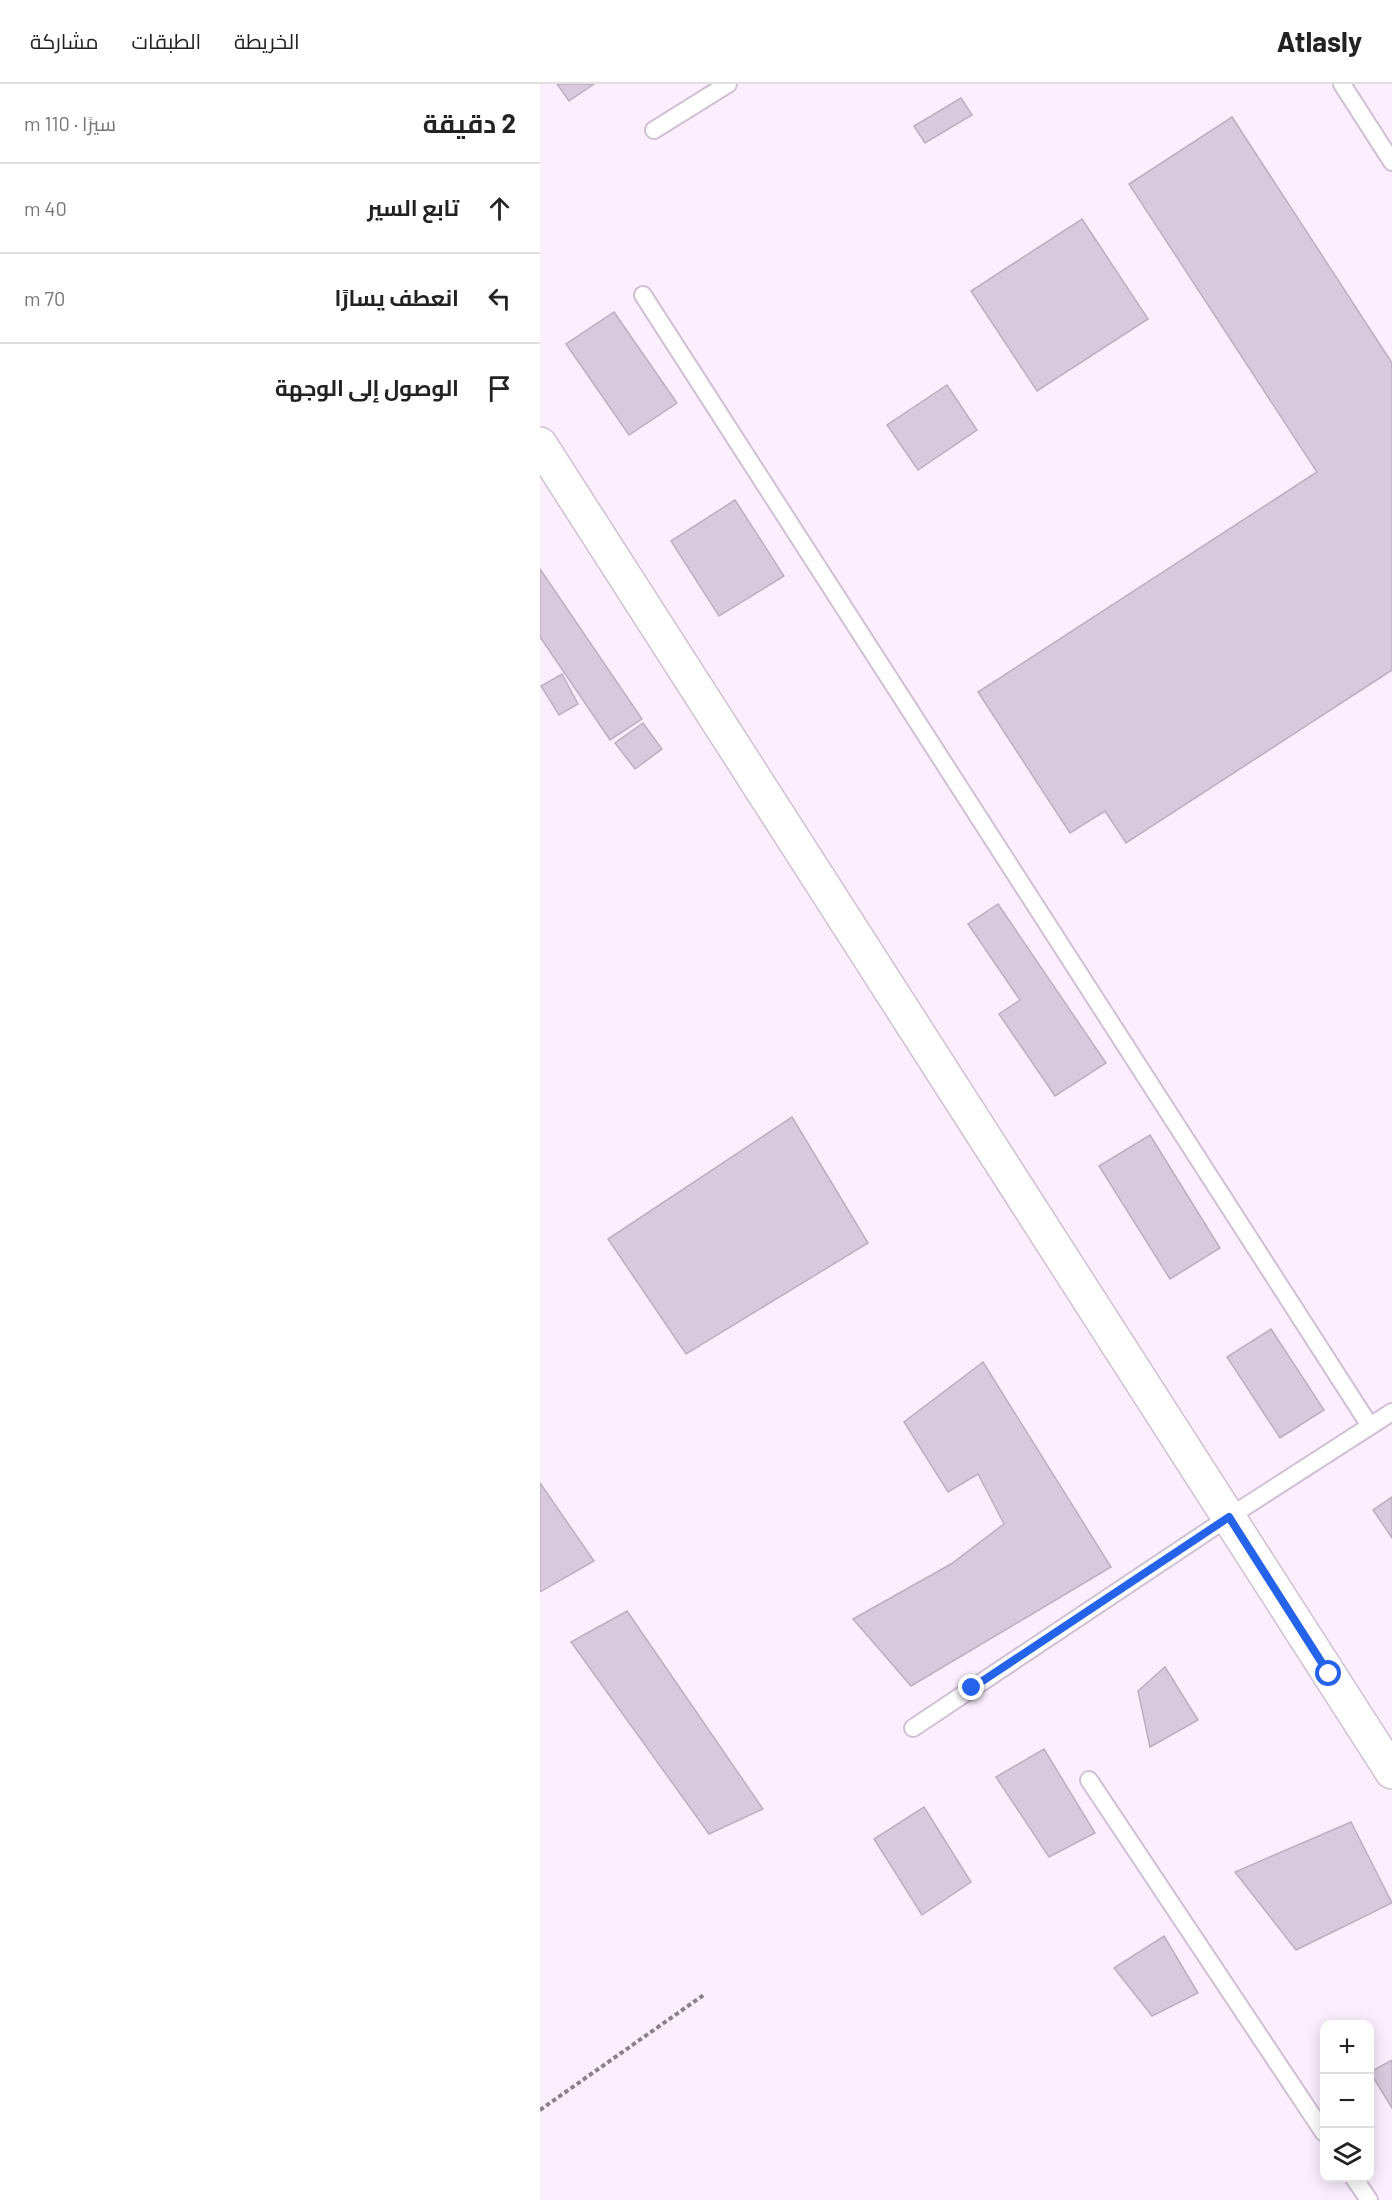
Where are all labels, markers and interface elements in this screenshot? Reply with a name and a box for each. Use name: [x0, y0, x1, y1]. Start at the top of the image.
text: Atlasly: [1277, 24, 1362, 58]
text: مشاركة: [30, 28, 99, 53]
text: الطبقات: [132, 28, 201, 53]
text: الخريطة: [234, 28, 300, 53]
text: 2 دقيقة: [423, 107, 516, 138]
text: سيرًا · 110 m: [24, 111, 116, 135]
icon: ahead: [483, 192, 516, 225]
text: تابع السير: [367, 194, 459, 220]
text: 40 m: [24, 196, 67, 220]
icon: left: [483, 282, 516, 315]
text: انعطف يسارًا: [335, 284, 459, 310]
text: 70 m: [24, 286, 65, 310]
icon: arrive: [483, 372, 516, 405]
text: الوصول إلى الوجهة: [275, 374, 459, 400]
route start: [1315, 1660, 1341, 1686]
route end: [958, 1674, 984, 1700]
map controls: [1320, 2020, 1374, 2182]
button: +: [1320, 2020, 1374, 2074]
button: −: [1320, 2074, 1374, 2128]
button: layers: [1320, 2128, 1374, 2182]

